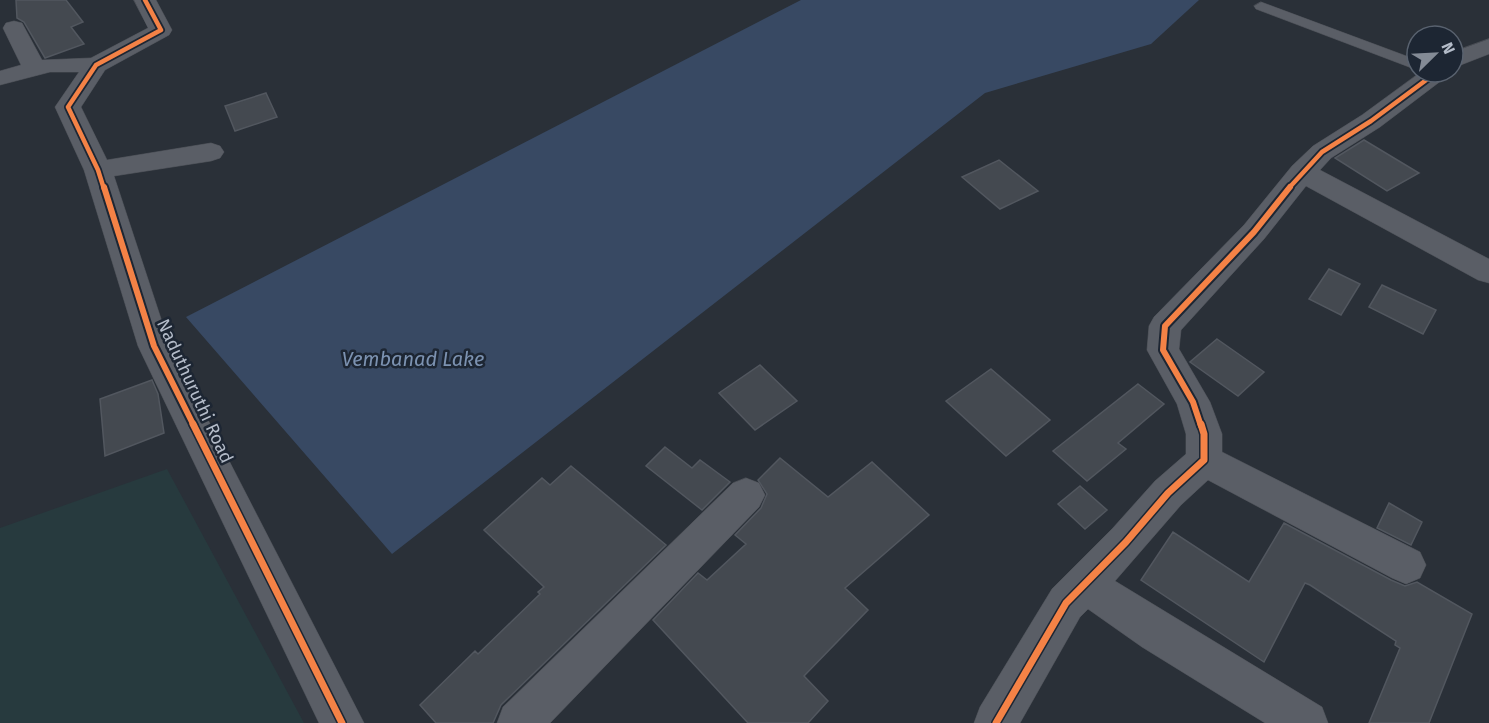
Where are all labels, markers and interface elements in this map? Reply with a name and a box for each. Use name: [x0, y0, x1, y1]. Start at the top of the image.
north arrow: [1405, 24, 1465, 84]
text: N: [1437, 39, 1459, 57]
street label: Naduthuruthi Road: [152, 315, 238, 467]
water label: Vembanad Lake: [342, 347, 484, 371]

